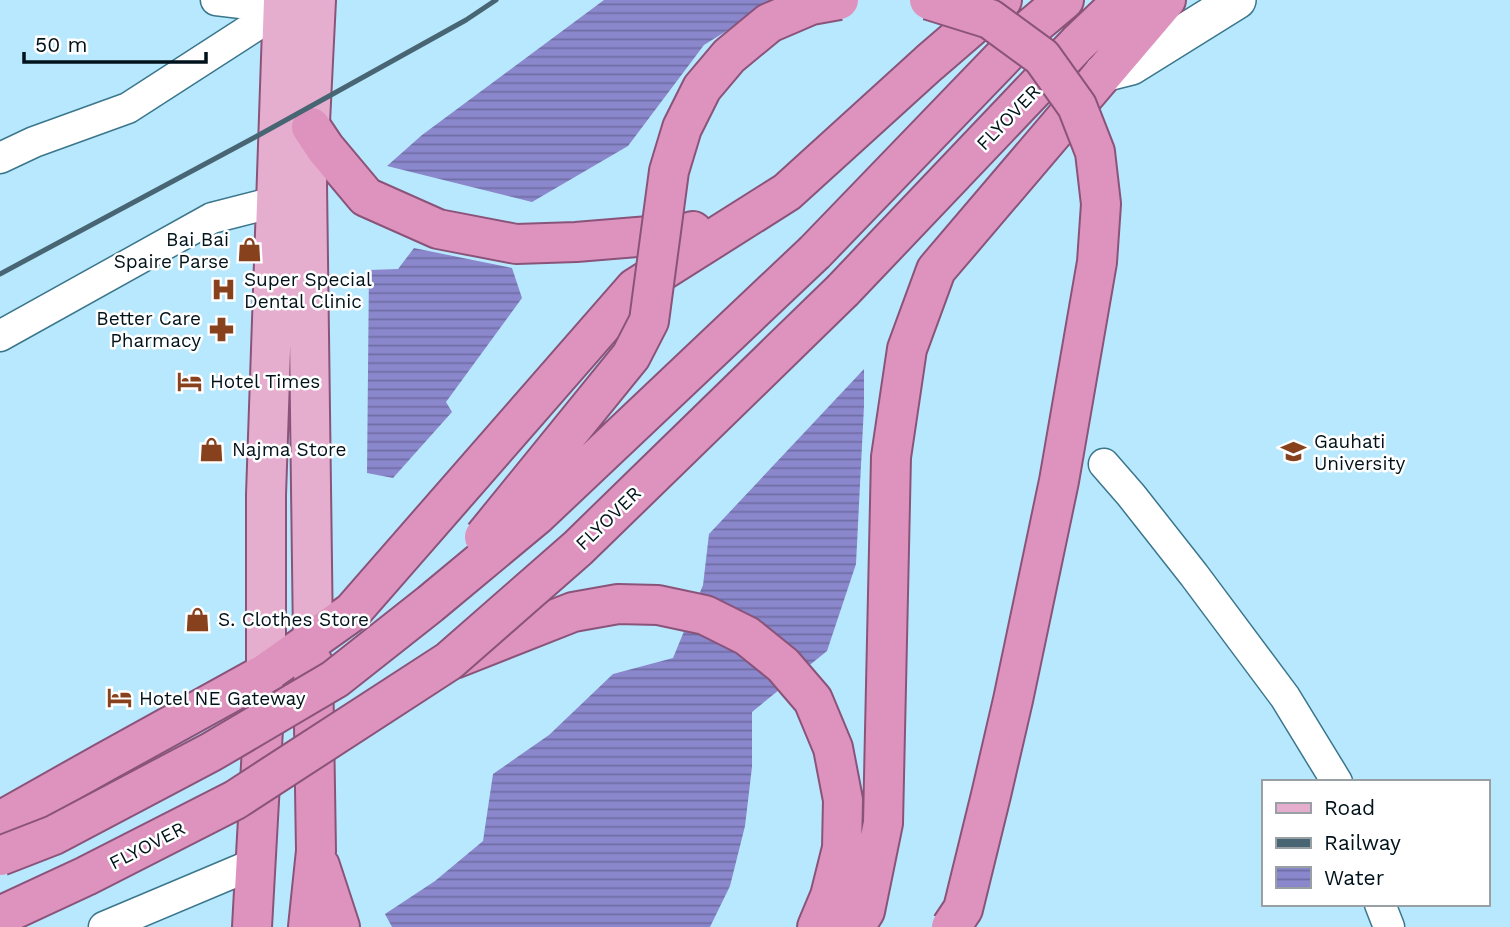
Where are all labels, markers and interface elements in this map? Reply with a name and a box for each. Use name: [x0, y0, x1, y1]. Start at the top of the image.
scale bar: [24, 21, 206, 65]
text: 50 m: [35, 32, 87, 57]
street label: FLYOVER: [972, 80, 1045, 155]
place label: Bai Bai Spaire Parse: [114, 228, 229, 273]
shop icon: Bai Bai Spaire Parse: [235, 236, 263, 264]
place label: Super Special Dental Clinic: [244, 268, 372, 313]
hospital icon: Super Special Dental Clinic: [210, 276, 238, 304]
place label: Better Care Pharmacy: [96, 307, 201, 352]
pharmacy icon: Better Care Pharmacy: [207, 315, 235, 343]
hotel icon: Hotel Times: [176, 367, 204, 395]
place label: Hotel Times: [210, 370, 320, 393]
place label: Gauhati University: [1314, 430, 1405, 475]
shop icon: Najma Store: [198, 435, 226, 463]
place label: Najma Store: [232, 438, 347, 461]
school or university icon: Gauhati University: [1280, 438, 1308, 466]
street label: FLYOVER: [571, 482, 646, 555]
shop icon: S. Clothes Store: [184, 605, 212, 633]
place label: S. Clothes Store: [218, 608, 369, 631]
hotel icon: Hotel NE Gateway: [105, 684, 133, 712]
place label: Hotel NE Gateway: [139, 687, 306, 710]
legend: [1262, 780, 1489, 906]
text: Road: [1324, 795, 1375, 820]
street label: FLYOVER: [105, 817, 189, 874]
text: Railway: [1324, 830, 1401, 855]
text: Water: [1324, 865, 1385, 890]

